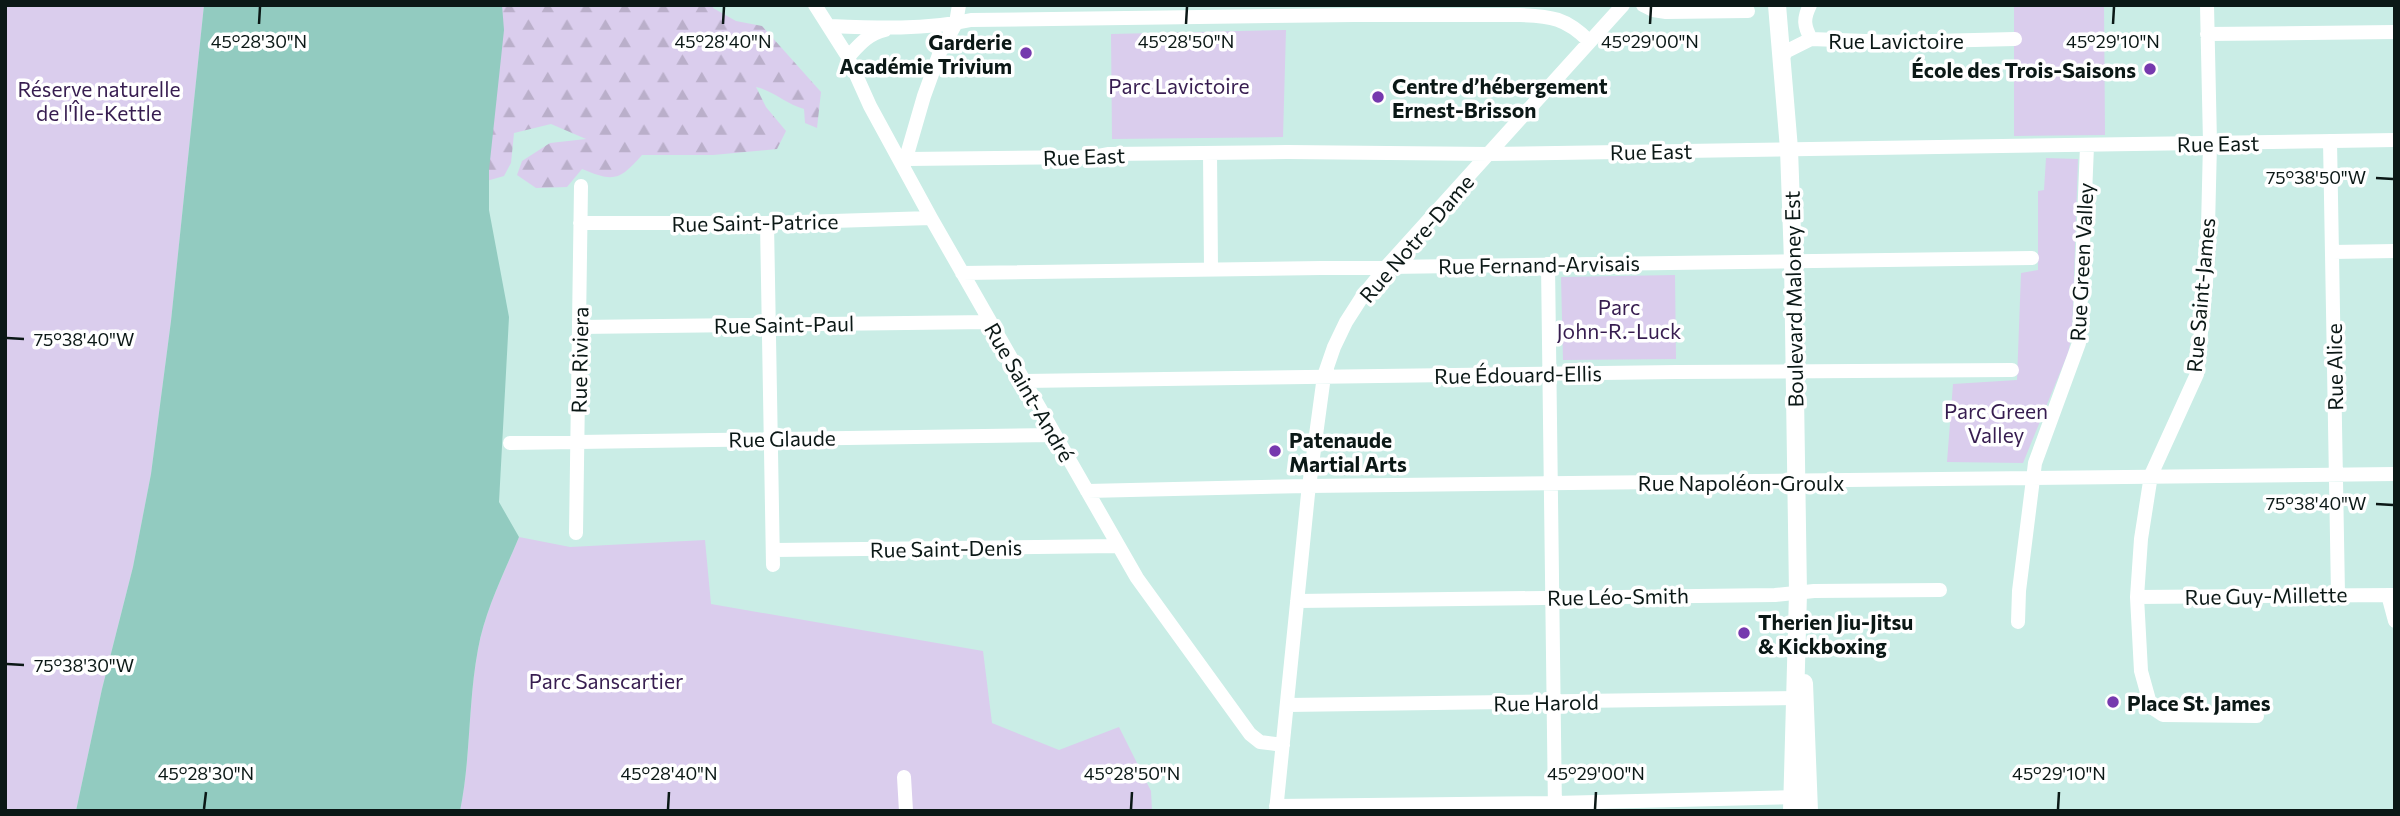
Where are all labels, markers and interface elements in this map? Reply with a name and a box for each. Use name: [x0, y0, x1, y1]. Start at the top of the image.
street label: Rue Lavictoire: [1828, 28, 1964, 53]
place label: Garderie Académie Trivium: [839, 29, 1012, 78]
text: 45°28'30"N: [211, 30, 307, 52]
text: 45°28'40"N: [675, 30, 771, 52]
text: 45°28'50"N: [1138, 30, 1234, 52]
text: 45°29'00"N: [1601, 30, 1699, 52]
text: 45°29'10"N: [2066, 30, 2160, 52]
marker: Garderie Académie Trivium: [1018, 45, 1034, 61]
place label: École des Trois-Saisons: [1911, 57, 2136, 82]
marker: École des Trois-Saisons: [2142, 61, 2158, 77]
park label: Parc Lavictoire: [1108, 73, 1250, 98]
place label: Centre d’hébergement Ernest-Brisson: [1392, 73, 1608, 122]
park label: Réserve naturelle de l'Île-Kettle: [17, 76, 181, 125]
marker: Centre d’hébergement Ernest-Brisson: [1370, 89, 1386, 105]
street label: Rue East: [2177, 130, 2259, 156]
street label: Rue East: [1610, 138, 1692, 164]
street label: Rue East: [1042, 142, 1126, 170]
text: 75°38'50"W: [2266, 166, 2366, 188]
street label: Rue Notre-Dame: [1354, 169, 1478, 307]
street label: Rue Green Valley: [2064, 182, 2098, 342]
street label: Boulevard Maloney Est: [1779, 190, 1807, 408]
street label: Rue Saint-Patrice: [671, 208, 839, 236]
street label: Rue Saint-James: [2181, 217, 2219, 373]
street label: Rue Fernand-Arvisais: [1438, 250, 1640, 278]
park label: Parc John-R.-Luck: [1556, 294, 1682, 343]
street label: Rue Riviera: [566, 306, 592, 414]
street label: Rue Saint-Paul: [714, 310, 854, 338]
street label: Rue Saint-André: [980, 318, 1080, 466]
street label: Rue Alice: [2321, 323, 2347, 411]
text: 75°38'40"W: [34, 328, 134, 350]
street label: Rue Édouard-Ellis: [1434, 360, 1602, 388]
park label: Parc Green Valley: [1944, 398, 2048, 447]
street label: Rue Glaude: [728, 425, 836, 451]
place label: Patenaude Martial Arts: [1289, 427, 1407, 476]
marker: Patenaude Martial Arts: [1267, 443, 1283, 459]
street label: Rue Napoléon-Groulx: [1638, 470, 1844, 495]
text: 75°38'40"W: [2266, 492, 2366, 514]
street label: Rue Saint-Denis: [870, 534, 1022, 562]
street label: Rue Guy-Millette: [2184, 581, 2348, 609]
street label: Rue Léo-Smith: [1547, 582, 1689, 610]
place label: Therien Jiu-Jitsu & Kickboxing: [1758, 609, 1913, 658]
marker: Therien Jiu-Jitsu & Kickboxing: [1736, 625, 1752, 641]
text: 75°38'30"W: [34, 654, 134, 676]
park label: Parc Sanscartier: [529, 668, 683, 693]
street label: Rue Harold: [1493, 689, 1599, 715]
place label: Place St. James: [2127, 690, 2271, 715]
marker: Place St. James: [2105, 694, 2121, 710]
text: 45°28'30"N: [158, 762, 254, 784]
text: 45°28'40"N: [621, 762, 717, 784]
text: 45°28'50"N: [1084, 762, 1180, 784]
text: 45°29'00"N: [1547, 762, 1645, 784]
text: 45°29'10"N: [2012, 762, 2106, 784]

